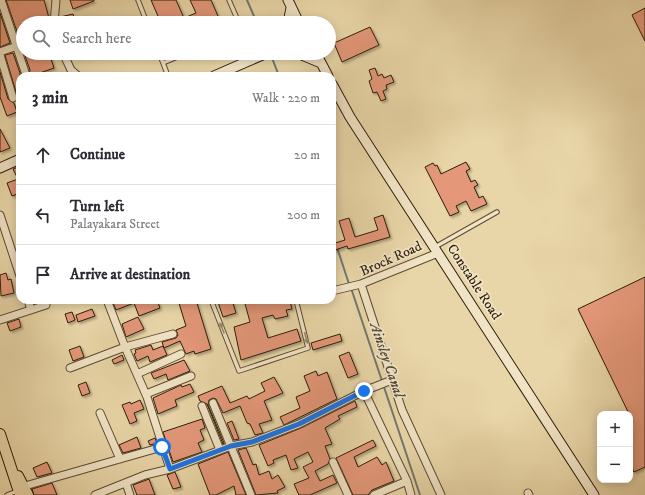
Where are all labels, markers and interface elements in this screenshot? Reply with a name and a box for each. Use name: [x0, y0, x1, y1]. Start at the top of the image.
search box: [16, 16, 336, 60]
icon: search: [30, 27, 52, 49]
text: Search here: [62, 29, 131, 48]
text: 3 min: [32, 87, 68, 109]
text: Walk · 220 m: [252, 90, 320, 106]
icon: ahead: [32, 144, 54, 166]
text: Continue: [70, 145, 125, 164]
text: 20 m: [294, 147, 320, 163]
text: Turn left: [70, 197, 124, 216]
icon: left: [32, 204, 54, 226]
text: 200 m: [287, 207, 320, 223]
text: Palayakara Street: [70, 216, 160, 232]
street label: Brock Road: [357, 237, 425, 281]
street label: Constable Road: [443, 241, 505, 323]
icon: arrive: [32, 264, 54, 286]
text: Arrive at destination: [70, 265, 190, 284]
water label: Ainsley Canal: [365, 318, 409, 402]
one-way arrow: [218, 321, 224, 333]
one-way arrow: [303, 332, 309, 344]
route end: [355, 382, 373, 400]
map controls: [597, 411, 633, 483]
button: +: [597, 411, 633, 447]
route start: [153, 438, 171, 456]
button: −: [597, 447, 633, 483]

